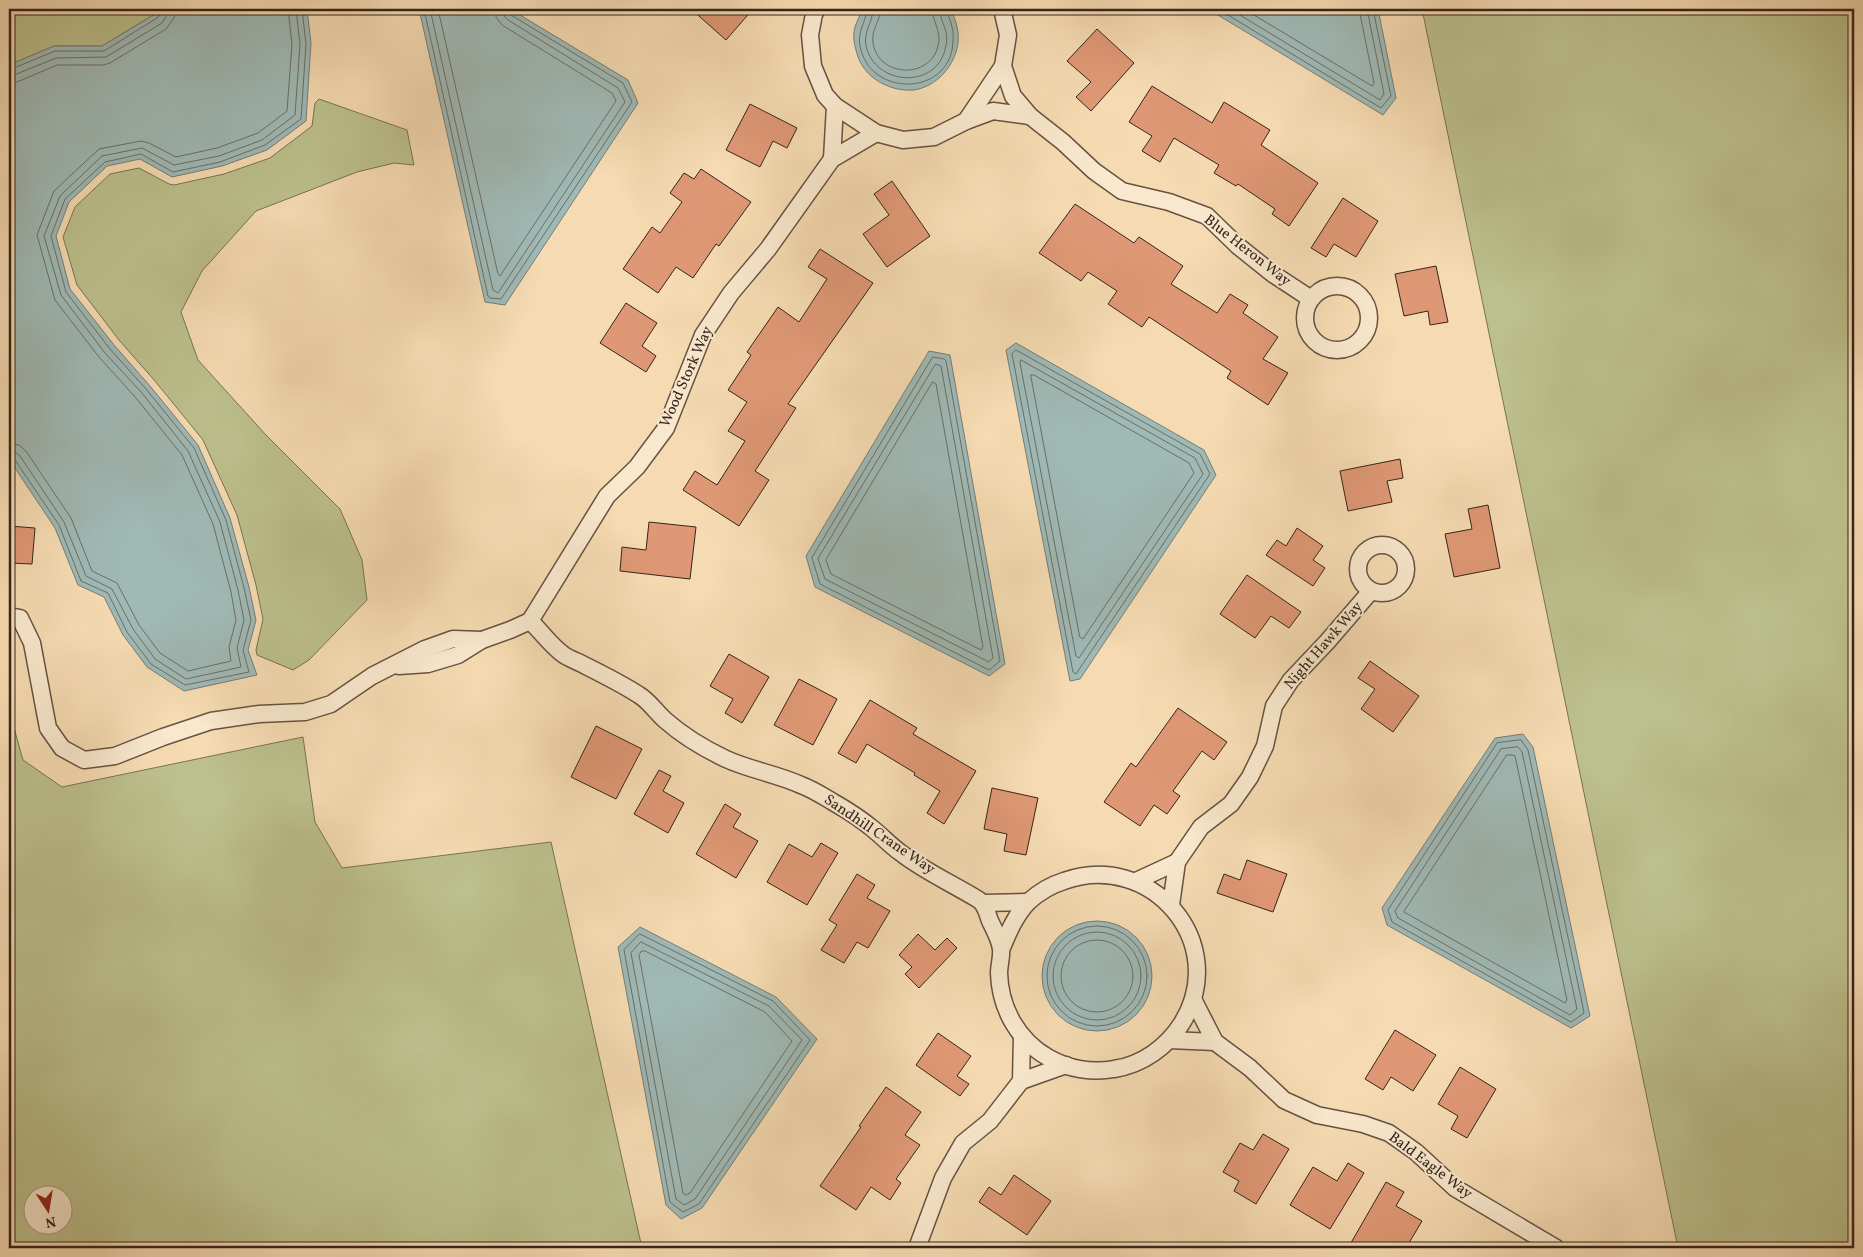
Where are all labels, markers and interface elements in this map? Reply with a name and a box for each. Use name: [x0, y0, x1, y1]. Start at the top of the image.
street label: Blue Heron Way: [1199, 210, 1295, 292]
street label: Wood Stork Way: [655, 323, 719, 431]
street label: Night Hawk Way: [1280, 597, 1368, 695]
street label: Sandhill Crane Way: [819, 790, 939, 880]
street label: Bald Eagle Way: [1384, 1127, 1476, 1205]
north arrow: [22, 1184, 72, 1234]
text: N: [43, 1211, 57, 1232]

